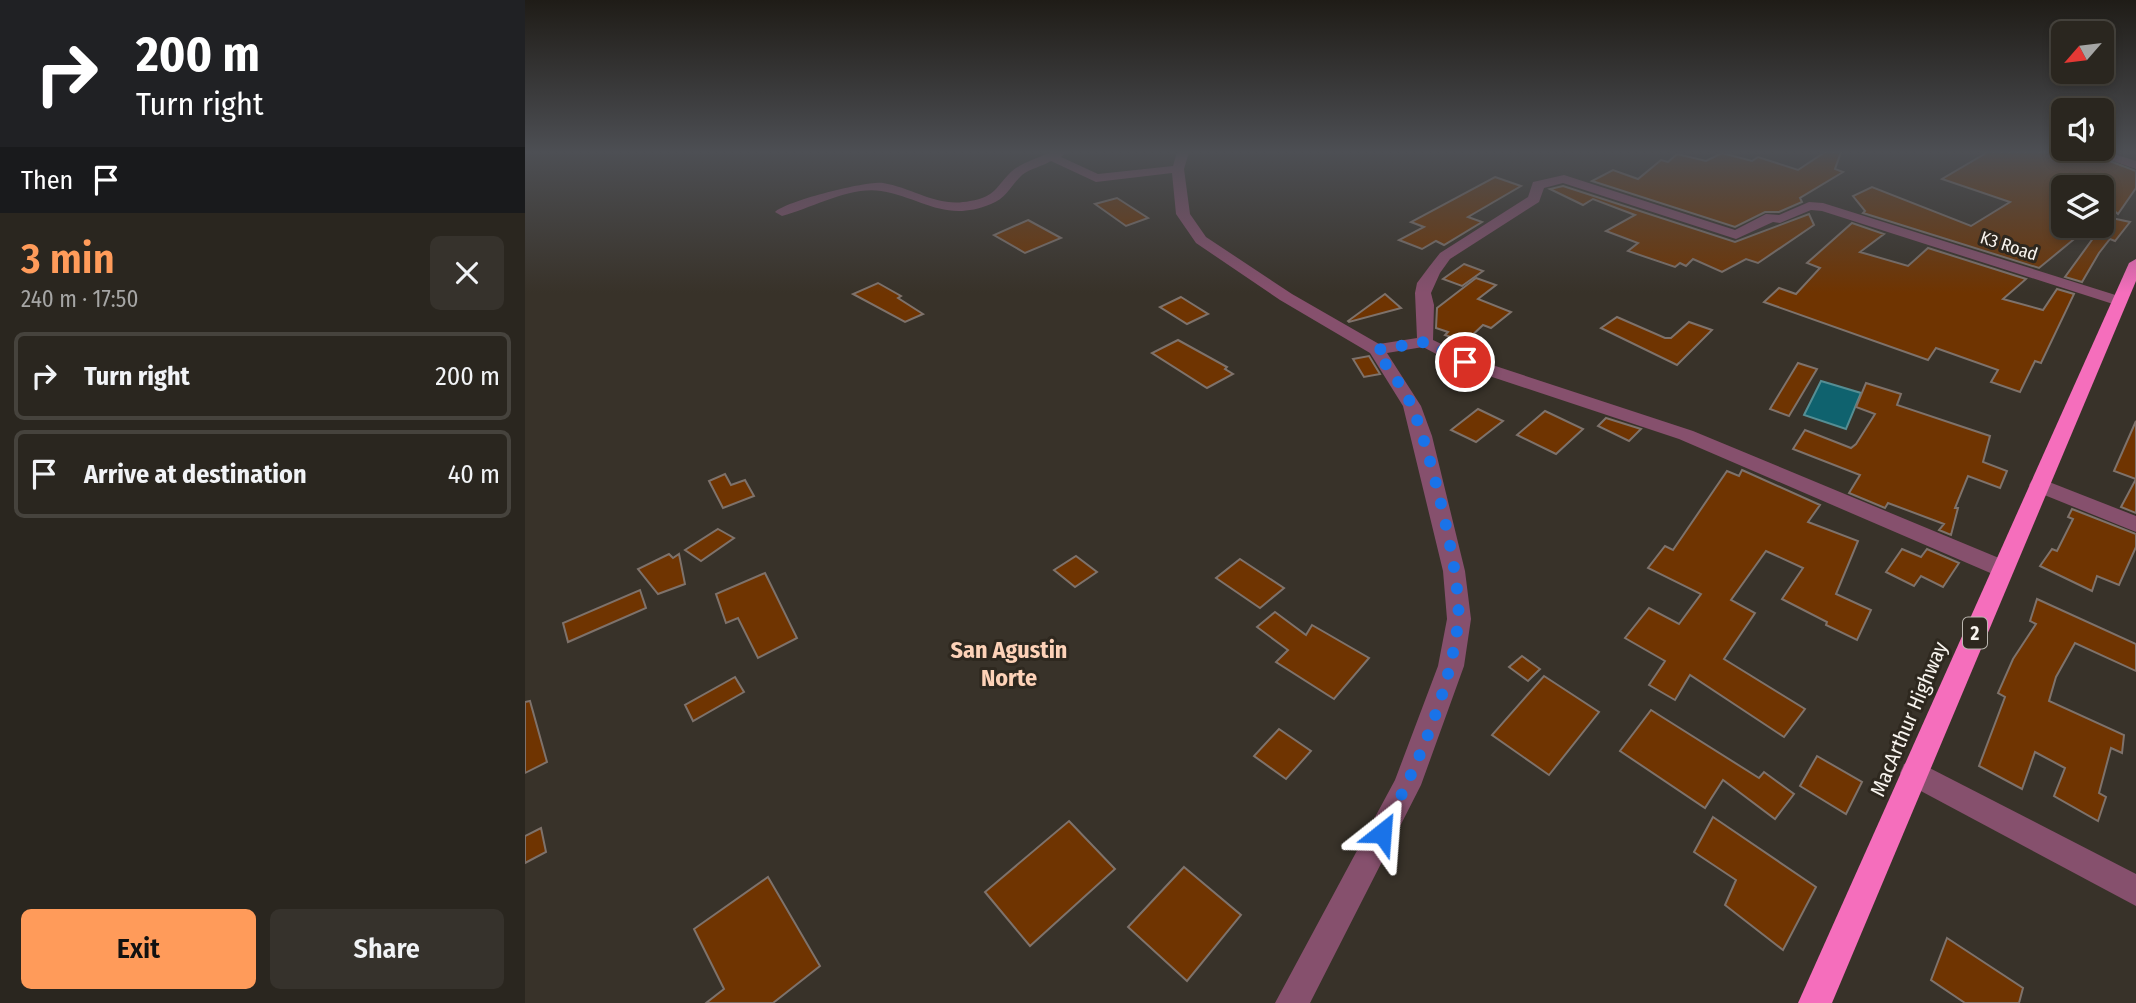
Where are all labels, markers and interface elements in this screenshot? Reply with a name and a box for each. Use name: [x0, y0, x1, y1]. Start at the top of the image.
north arrow: [2051, 21, 2114, 84]
map controls: [2051, 21, 2114, 238]
text: 200 m: [136, 25, 260, 84]
icon: right: [21, 28, 112, 119]
text: Turn right: [136, 85, 263, 123]
button: sound: [2051, 98, 2114, 161]
icon: arrive: [87, 161, 125, 199]
text: Then: [21, 165, 73, 196]
button: layers: [2051, 175, 2114, 238]
street label: K3 Road: [1977, 226, 2041, 266]
text: 3 min: [21, 234, 115, 284]
button: close: [430, 236, 504, 310]
text: 240 m · 17:50: [21, 285, 138, 313]
pin: [1435, 332, 1495, 392]
icon: arrive: [1446, 343, 1484, 381]
icon: right: [25, 357, 63, 395]
text: Turn right: [84, 361, 190, 392]
text: 200 m: [435, 361, 500, 392]
icon: arrive: [25, 455, 63, 493]
text: Arrive at destination: [84, 459, 307, 490]
text: 40 m: [448, 459, 500, 490]
road number: 2: [1963, 618, 1987, 648]
district label: San Agustin Norte: [951, 636, 1067, 692]
street label: MacArthur Highway: [1865, 637, 1954, 800]
position arrow: [1345, 796, 1419, 870]
button: Exit: [21, 909, 256, 989]
button: Share: [270, 909, 504, 989]

